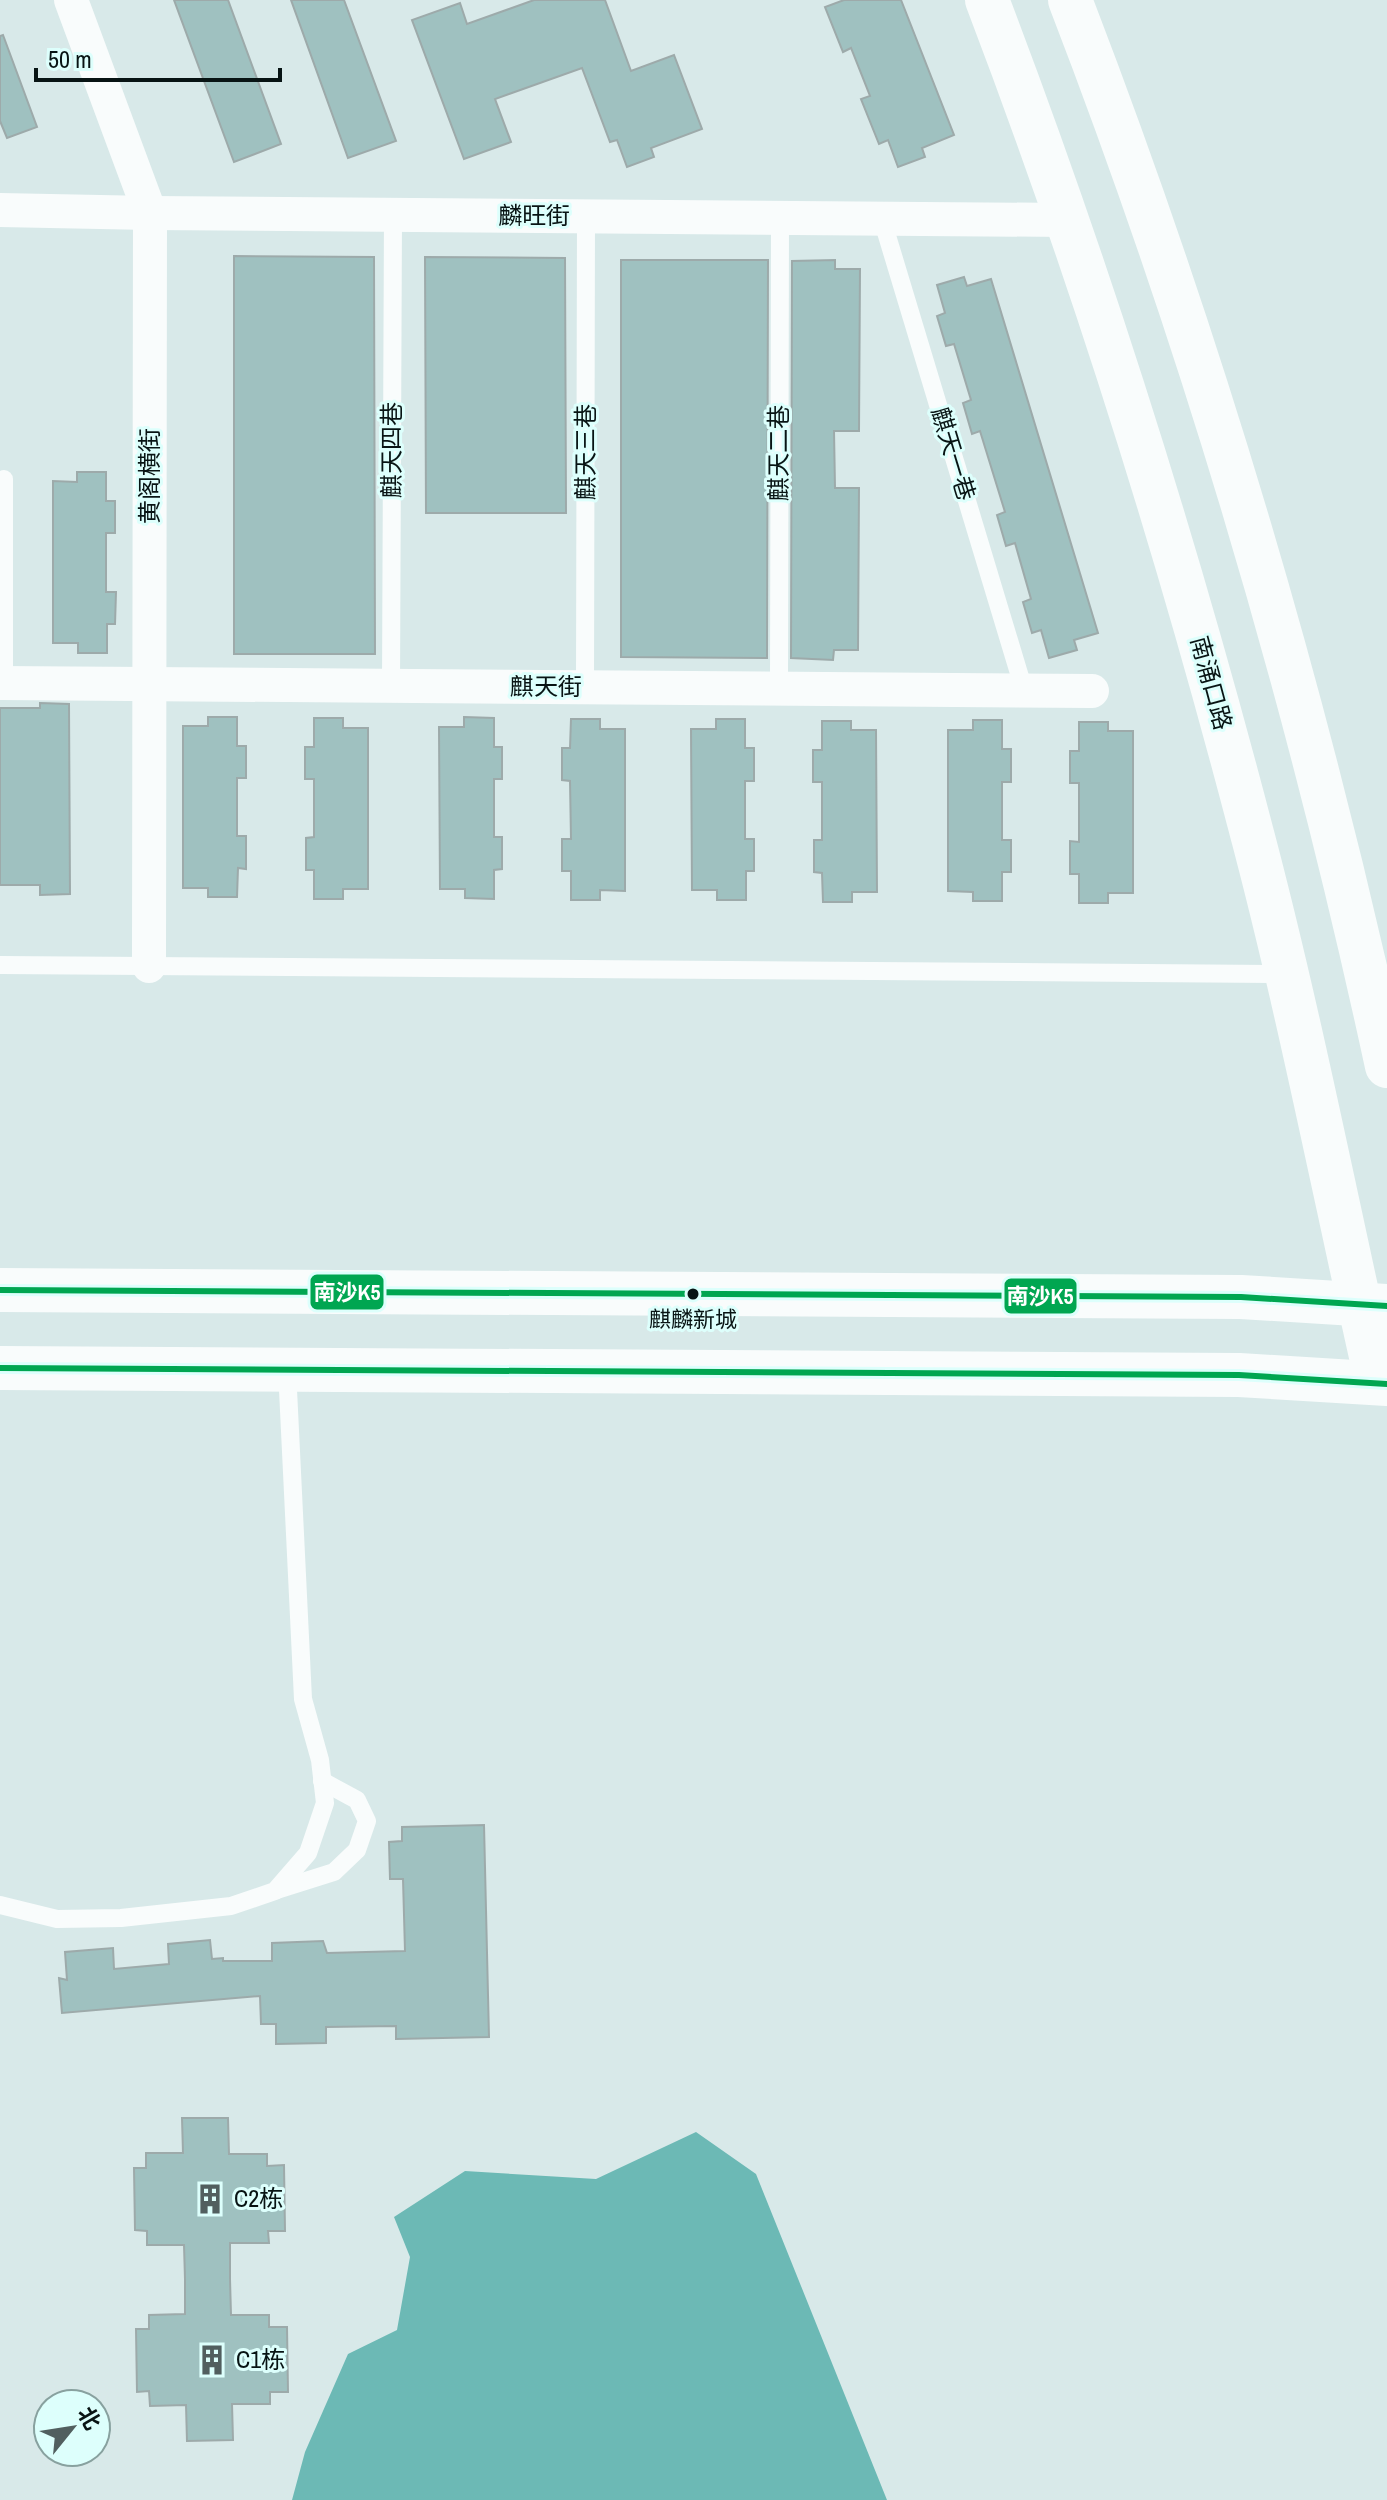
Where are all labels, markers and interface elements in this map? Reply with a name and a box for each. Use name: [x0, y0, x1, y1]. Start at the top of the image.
scale bar: [36, 32, 280, 82]
text: 50 m: [48, 43, 92, 75]
street label: 麟旺街: [498, 199, 570, 231]
street label: 麒天四巷: [375, 402, 407, 498]
street label: 麒天一巷: [925, 403, 983, 504]
street label: 麒天三巷: [569, 404, 601, 500]
street label: 麒天二巷: [762, 405, 794, 501]
street label: 黄阁横街: [133, 428, 165, 524]
street label: 南涌口路: [1184, 632, 1240, 733]
street label: 麒天街: [510, 670, 582, 702]
line badge: 南沙K5: [309, 1273, 385, 1311]
text: 南沙K5: [313, 1277, 381, 1307]
line badge: 南沙K5: [1003, 1277, 1078, 1315]
text: 南沙K5: [1006, 1281, 1074, 1311]
marker: 麒麟新城: [685, 1286, 701, 1302]
place label: 麒麟新城: [649, 1304, 737, 1334]
building icon: C2栋: [193, 2182, 227, 2216]
place label: C2栋: [234, 2182, 283, 2214]
building icon: C1栋: [195, 2343, 229, 2377]
place label: C1栋: [236, 2343, 285, 2375]
north arrow: [32, 2388, 112, 2468]
text: 北: [71, 2401, 108, 2435]

